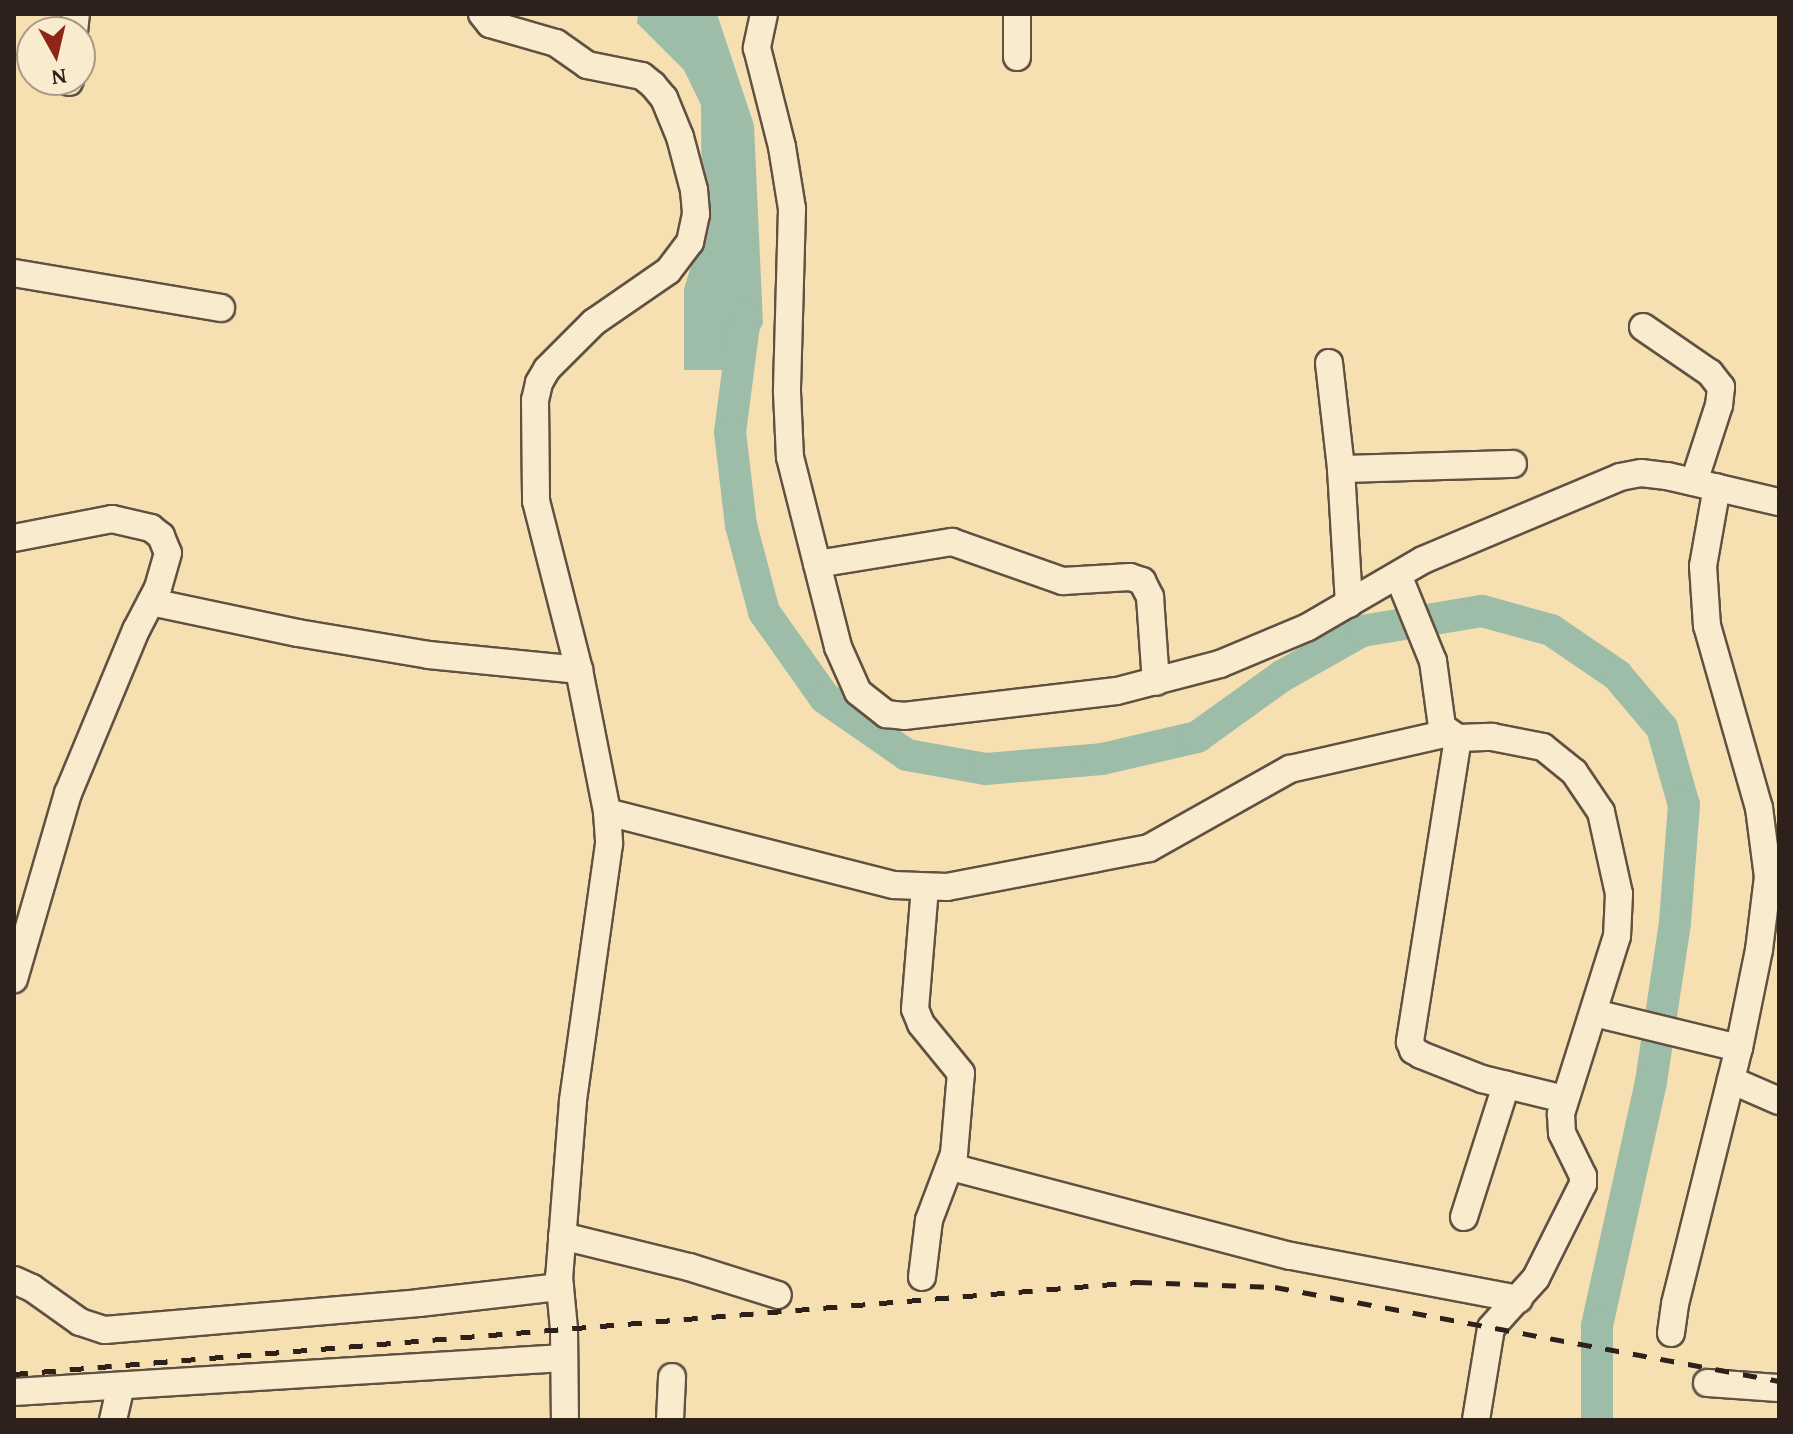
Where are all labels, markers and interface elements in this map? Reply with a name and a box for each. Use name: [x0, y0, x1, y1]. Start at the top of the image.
north arrow: [16, 16, 96, 96]
text: N: [50, 61, 69, 95]

